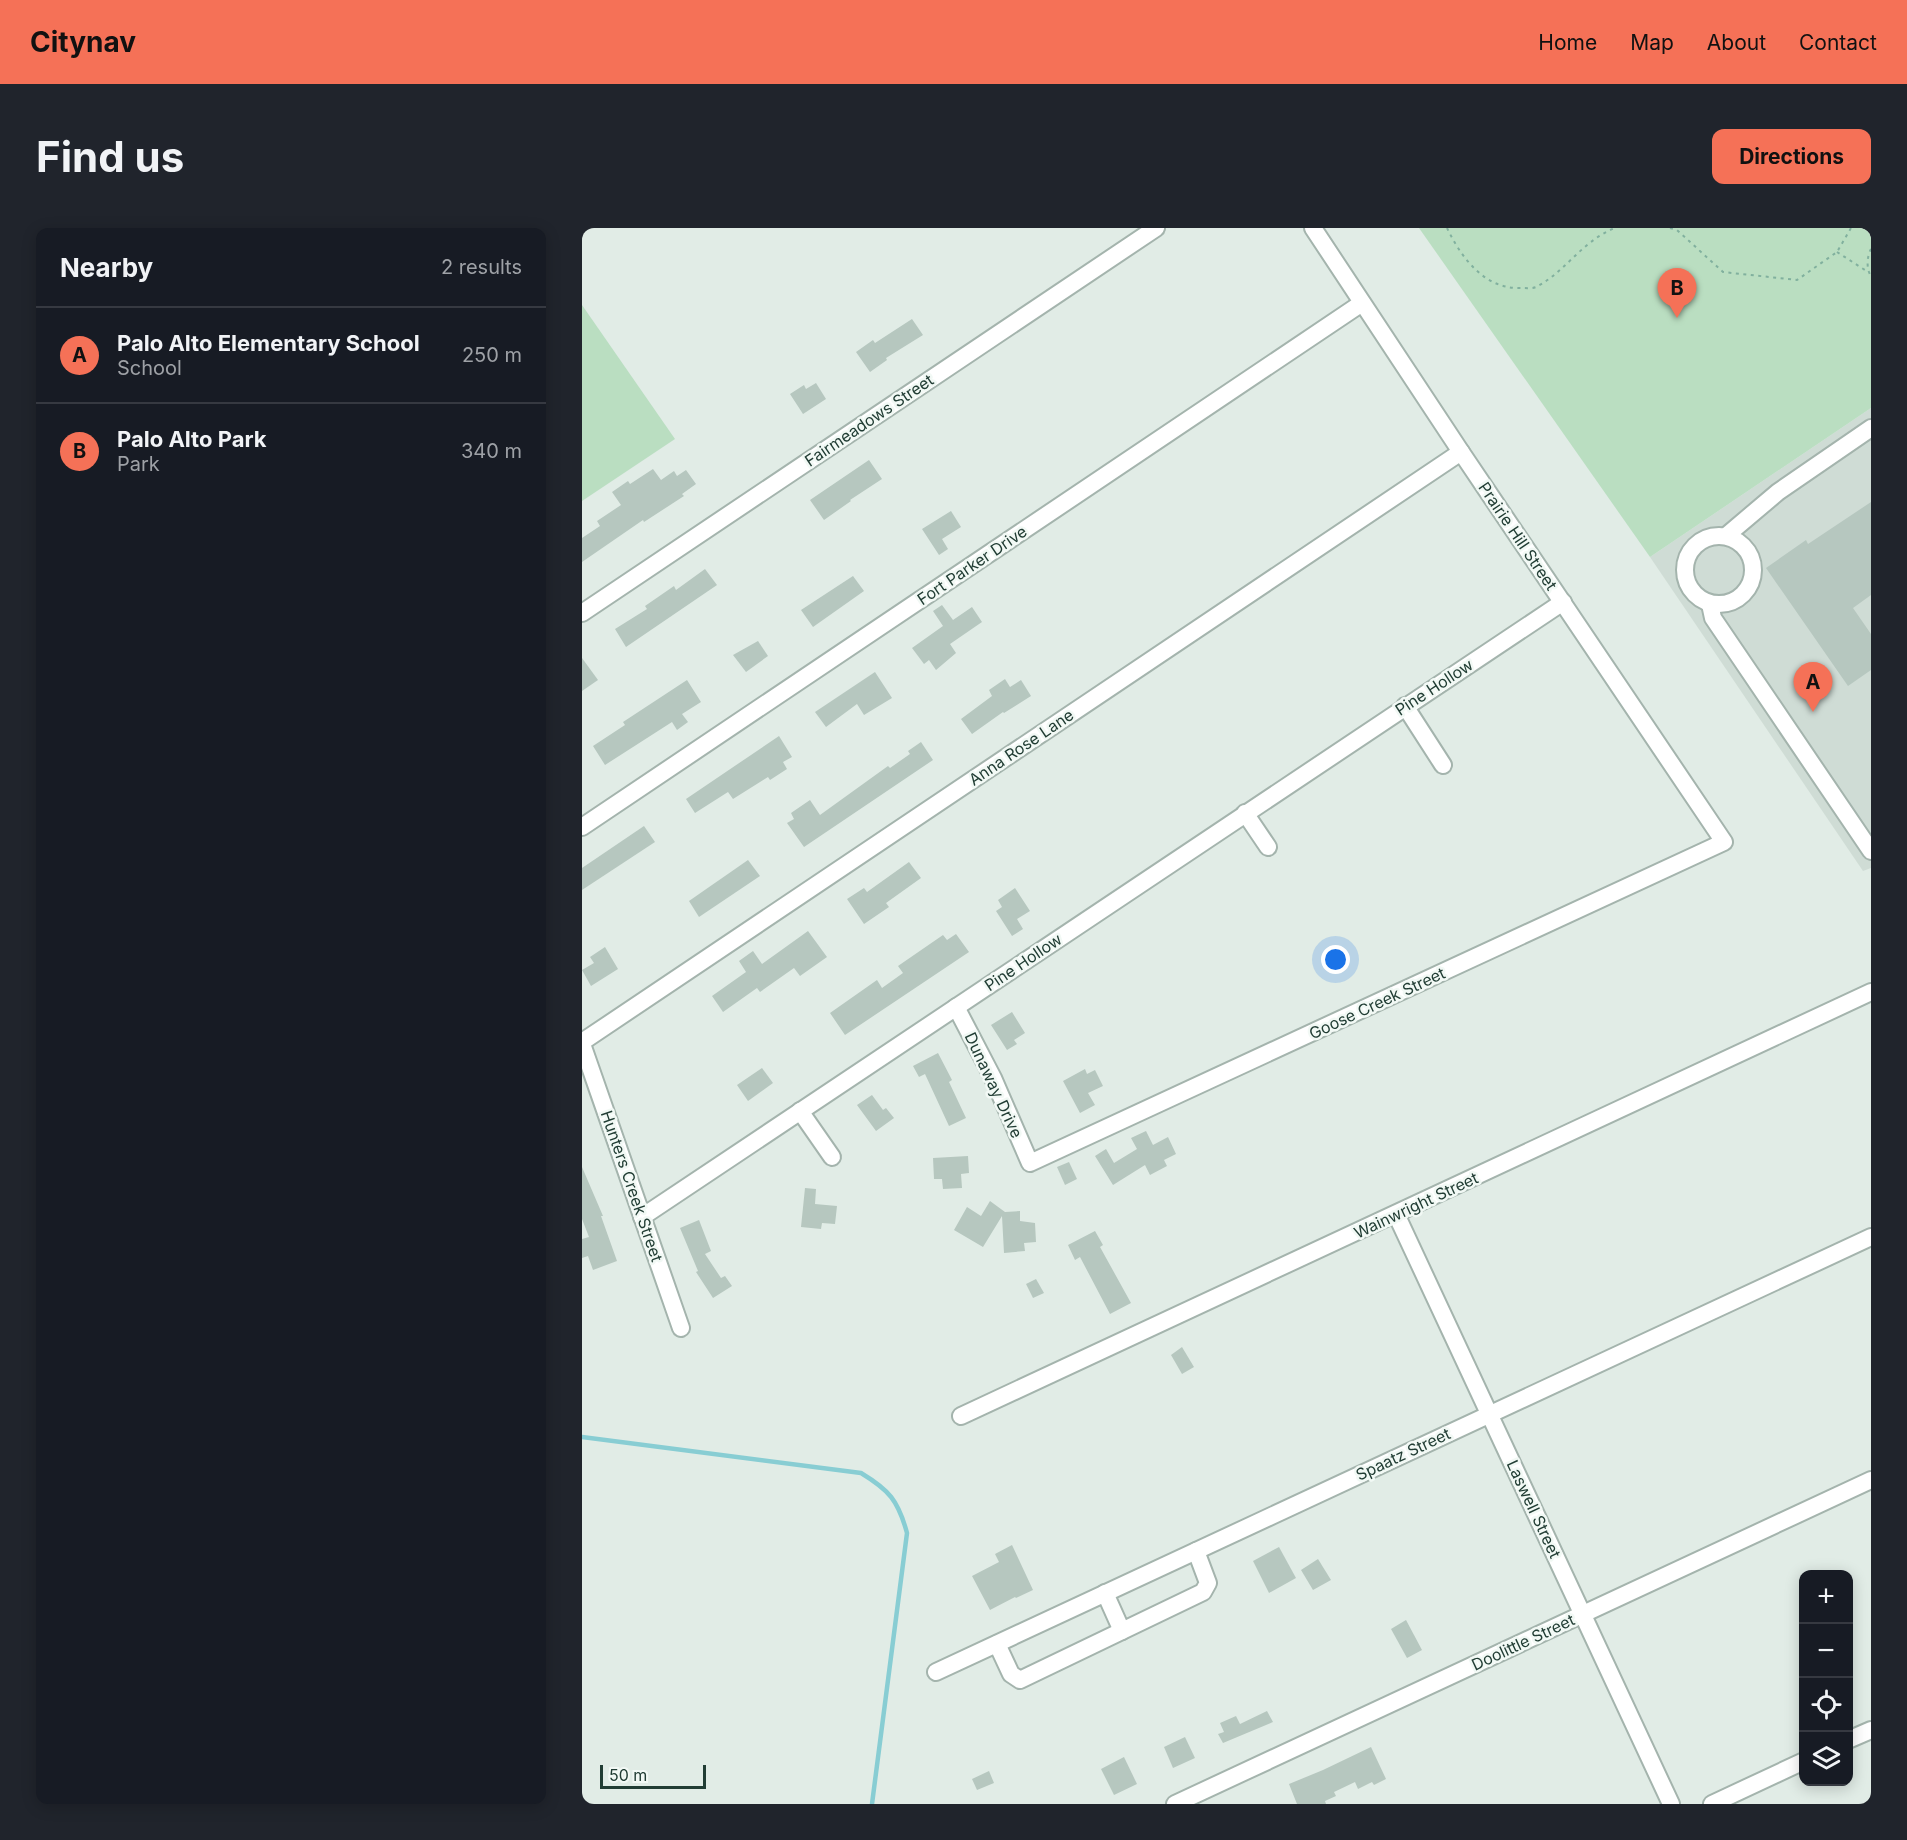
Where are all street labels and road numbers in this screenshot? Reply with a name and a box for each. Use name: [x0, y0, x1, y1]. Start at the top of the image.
street label: Fairmeadows Street: [801, 369, 937, 471]
street label: Prairie Hill Street: [1474, 478, 1562, 594]
street label: Fort Parker Drive: [913, 521, 1031, 609]
street label: Pine Hollow: [1391, 654, 1477, 720]
street label: Anna Rose Lane: [965, 705, 1077, 789]
street label: Pine Hollow: [981, 929, 1065, 995]
street label: Goose Creek Street: [1306, 963, 1448, 1043]
street label: Dunaway Drive: [961, 1029, 1027, 1141]
street label: Hunters Creek Street: [597, 1108, 667, 1264]
street label: Wainwright Street: [1351, 1167, 1481, 1243]
street label: Spaatz Street: [1353, 1423, 1453, 1485]
street label: Laswell Street: [1503, 1457, 1565, 1561]
street label: Doolittle Street: [1468, 1609, 1578, 1675]

